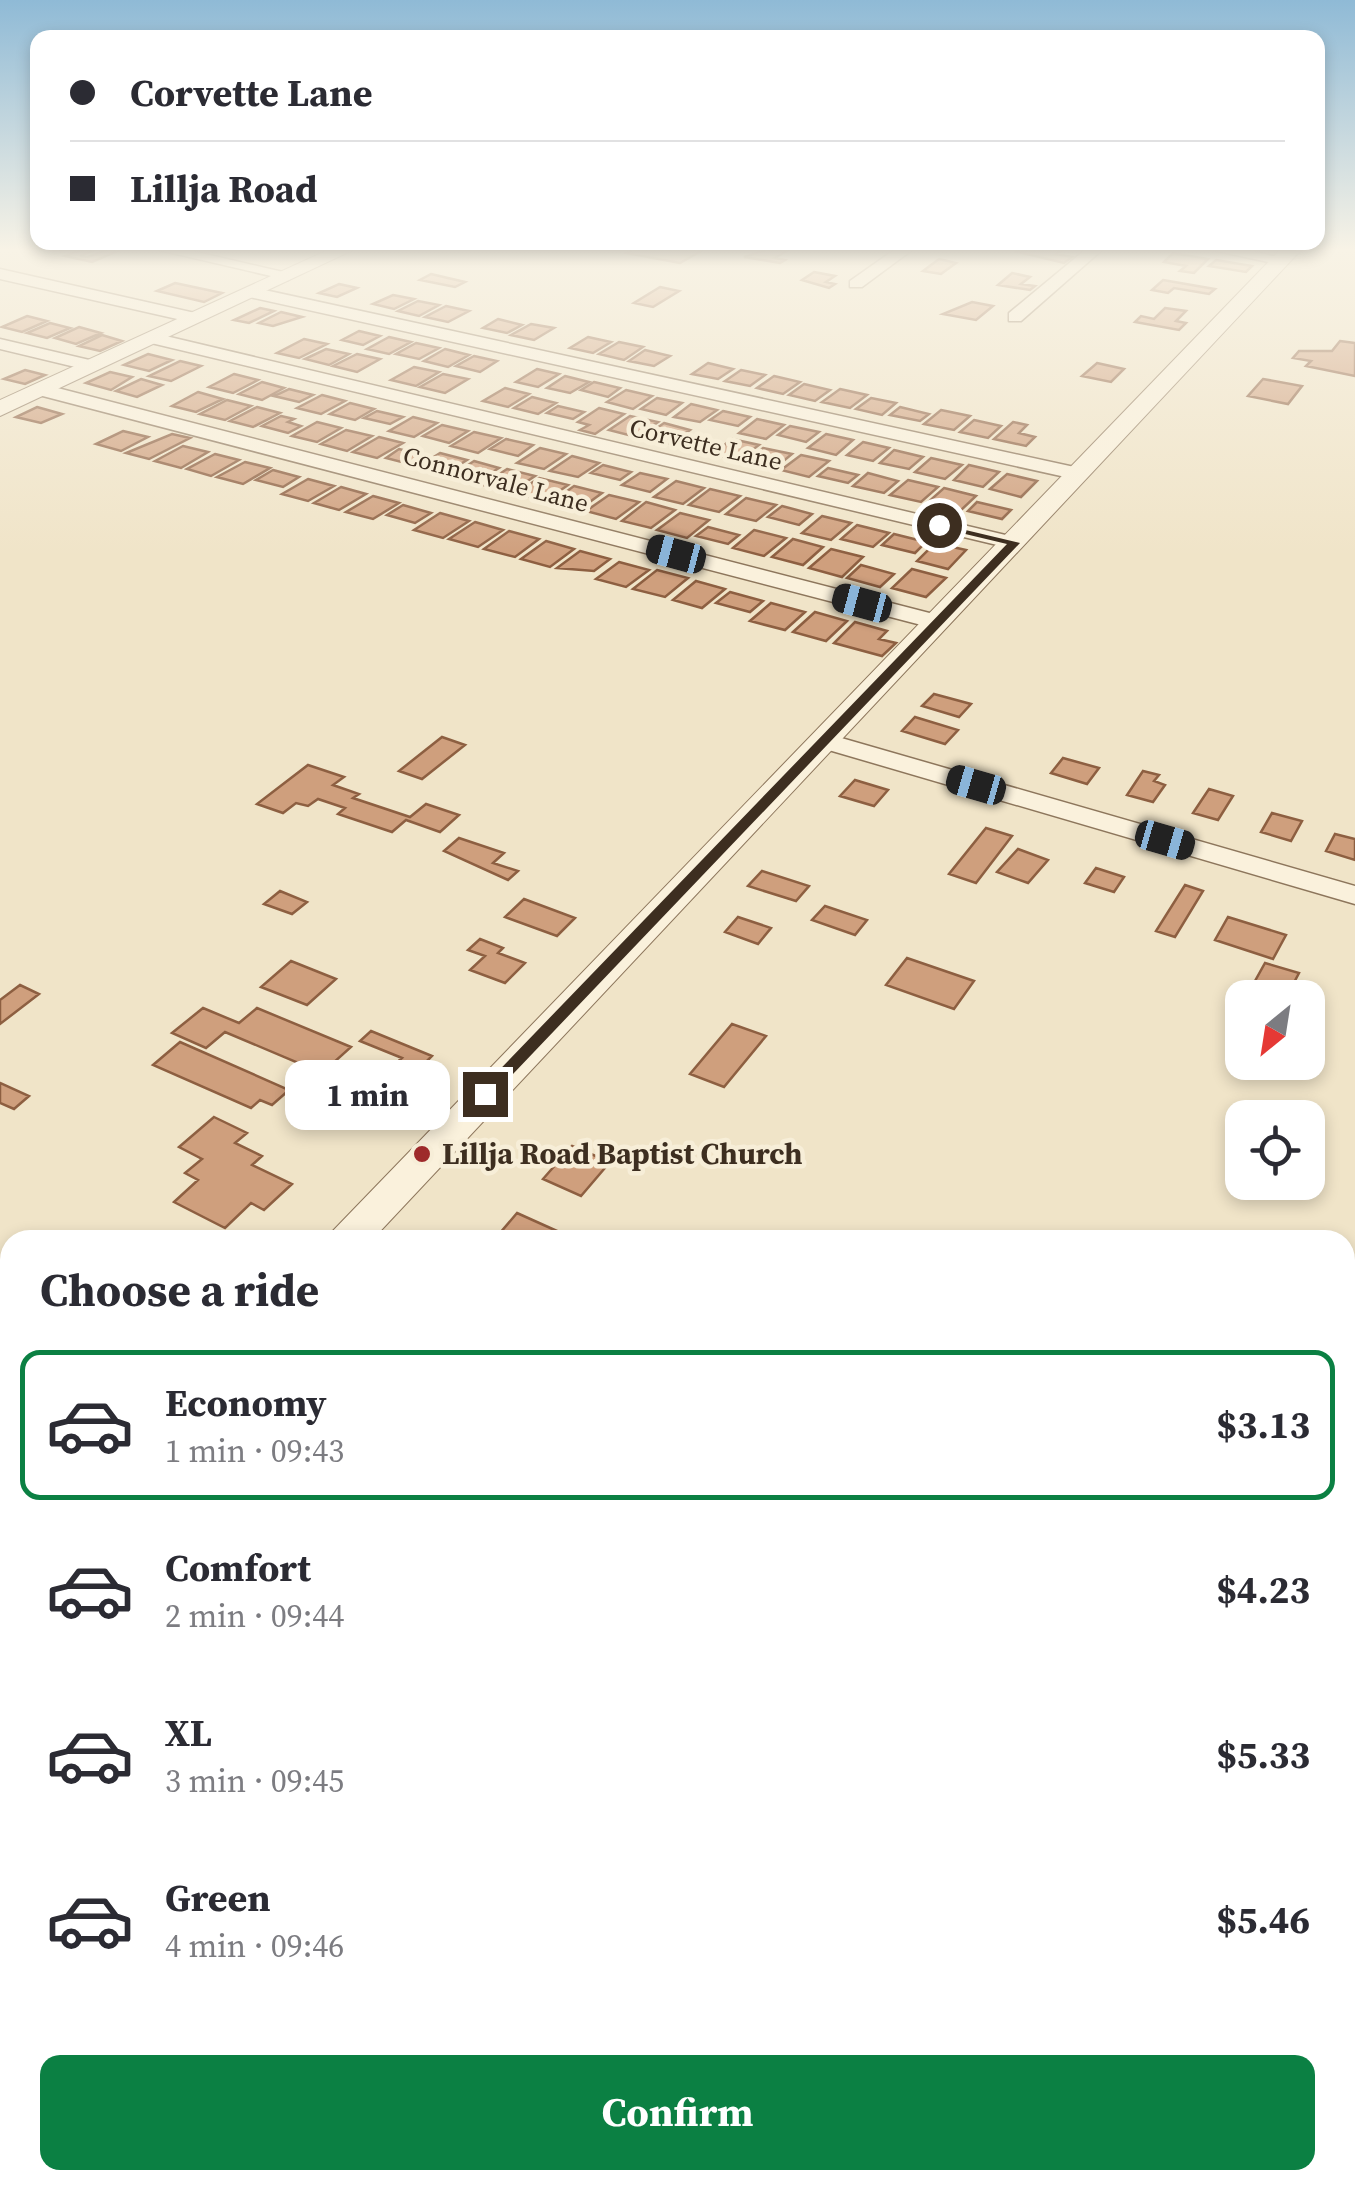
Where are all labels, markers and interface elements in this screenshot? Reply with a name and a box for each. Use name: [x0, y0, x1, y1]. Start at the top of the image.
text: Corvette Lane: [130, 67, 372, 119]
text: Lillja Road: [130, 163, 318, 215]
street label: Corvette Lane: [626, 410, 786, 478]
street label: Connorvale Lane: [399, 438, 593, 520]
route start: [917, 503, 962, 548]
car: [643, 532, 709, 576]
car: [829, 581, 895, 625]
car: [943, 762, 1009, 808]
car: [1132, 817, 1198, 863]
north arrow: [1225, 980, 1325, 1080]
map controls: [1225, 980, 1325, 1200]
callout: 1 min: [285, 1059, 450, 1129]
route end: [463, 1072, 508, 1117]
text: 1 min: [326, 1073, 409, 1117]
button: locate: [1225, 1100, 1325, 1200]
place label: Lillja Road Baptist Church: [442, 1133, 802, 1174]
marker: Lillja Road Baptist Church: [411, 1143, 433, 1165]
text: Choose a ride: [40, 1259, 319, 1321]
text: Economy: [165, 1377, 327, 1429]
icon: car: [45, 1380, 135, 1470]
text: $3.13: [1216, 1399, 1310, 1451]
text: 1 min · 09:43: [165, 1429, 344, 1473]
text: Comfort: [165, 1542, 311, 1594]
icon: car: [45, 1545, 135, 1635]
text: $4.23: [1216, 1564, 1310, 1616]
text: 2 min · 09:44: [165, 1594, 344, 1638]
text: XL: [165, 1707, 212, 1759]
icon: car: [45, 1710, 135, 1800]
text: $5.33: [1216, 1729, 1310, 1781]
text: 3 min · 09:45: [165, 1759, 344, 1803]
text: Green: [165, 1872, 271, 1924]
icon: car: [45, 1875, 135, 1965]
text: $5.46: [1216, 1894, 1310, 1946]
text: 4 min · 09:46: [165, 1924, 344, 1968]
button: Confirm: [40, 2055, 1315, 2170]

